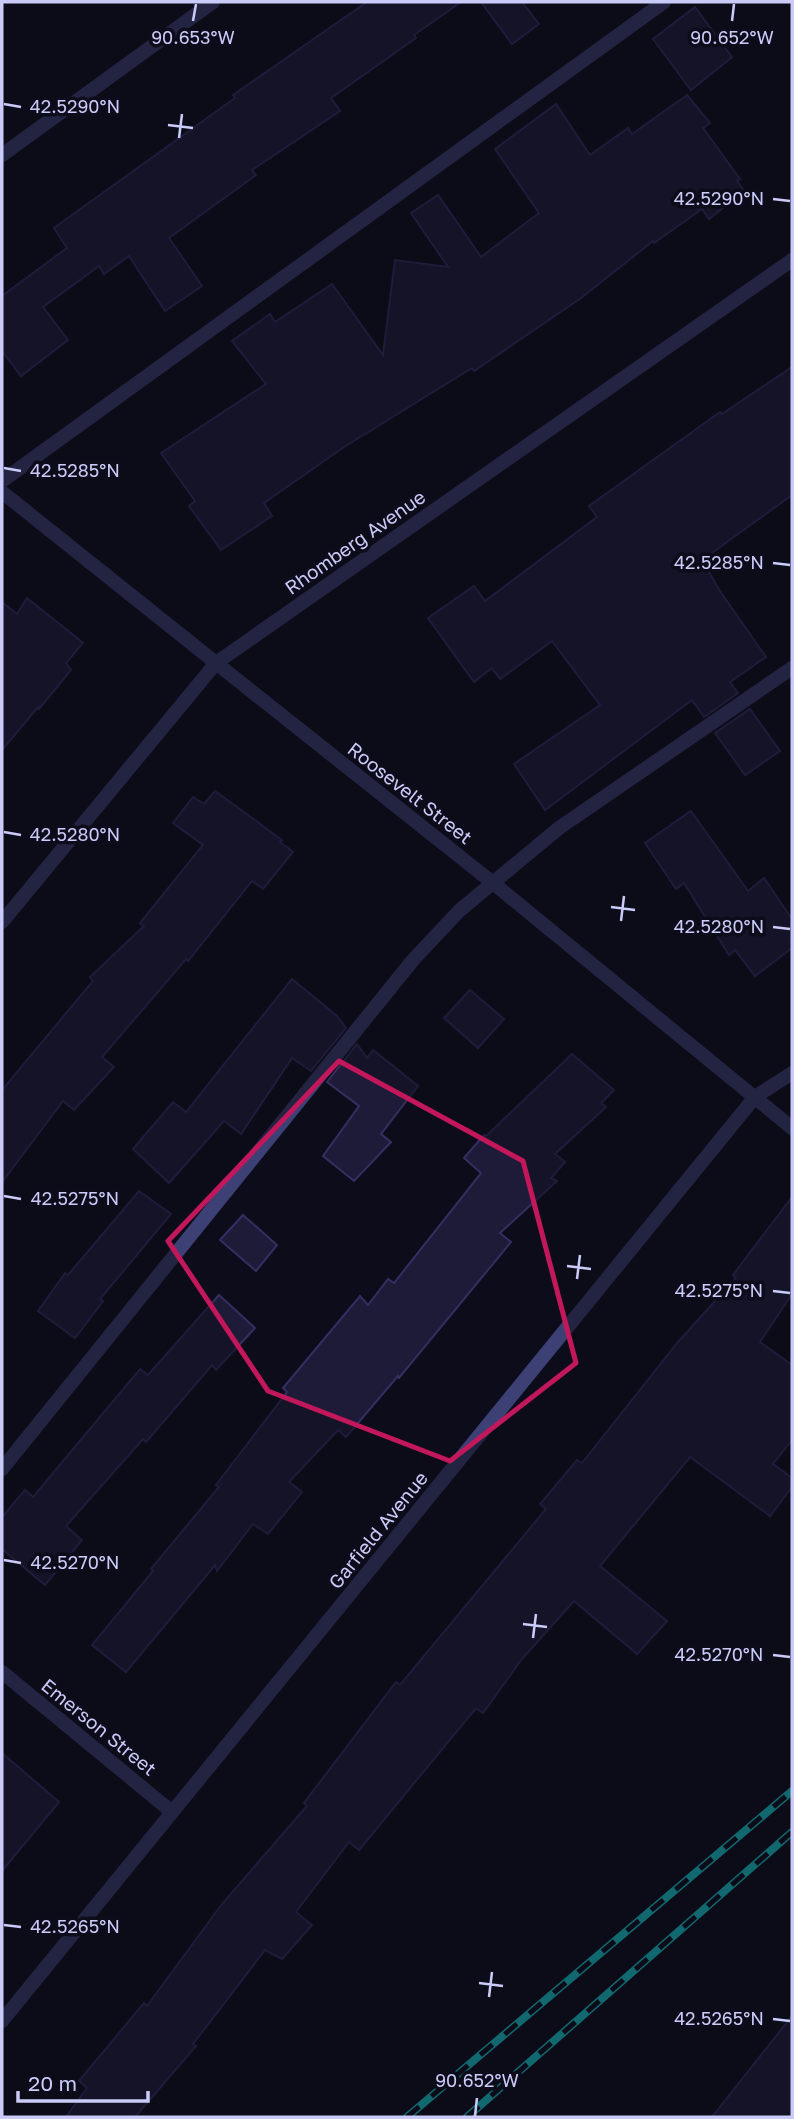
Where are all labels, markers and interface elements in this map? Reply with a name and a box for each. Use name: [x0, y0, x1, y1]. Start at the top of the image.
text: 90.653°W: [151, 26, 235, 48]
text: 90.652°W: [690, 26, 774, 48]
text: 42.5290°N: [30, 95, 120, 117]
text: 42.5290°N: [674, 187, 764, 209]
text: 42.5285°N: [30, 459, 120, 481]
street label: Rhomberg Avenue: [280, 484, 429, 599]
text: 42.5285°N: [674, 551, 764, 573]
street label: Roosevelt Street: [343, 737, 477, 848]
text: 42.5280°N: [30, 823, 120, 845]
text: 42.5280°N: [674, 915, 764, 937]
text: 42.5275°N: [31, 1187, 119, 1209]
text: 42.5275°N: [675, 1279, 763, 1301]
street label: Garfield Avenue: [323, 1466, 432, 1593]
text: 42.5270°N: [30, 1551, 120, 1573]
text: 42.5270°N: [674, 1643, 764, 1665]
street label: Emerson Street: [37, 1673, 161, 1780]
text: 42.5265°N: [30, 1915, 120, 1937]
text: 42.5265°N: [674, 2007, 764, 2029]
scale bar: [18, 2060, 147, 2104]
text: 90.652°W: [435, 2069, 519, 2091]
text: 20 m: [28, 2070, 77, 2096]

